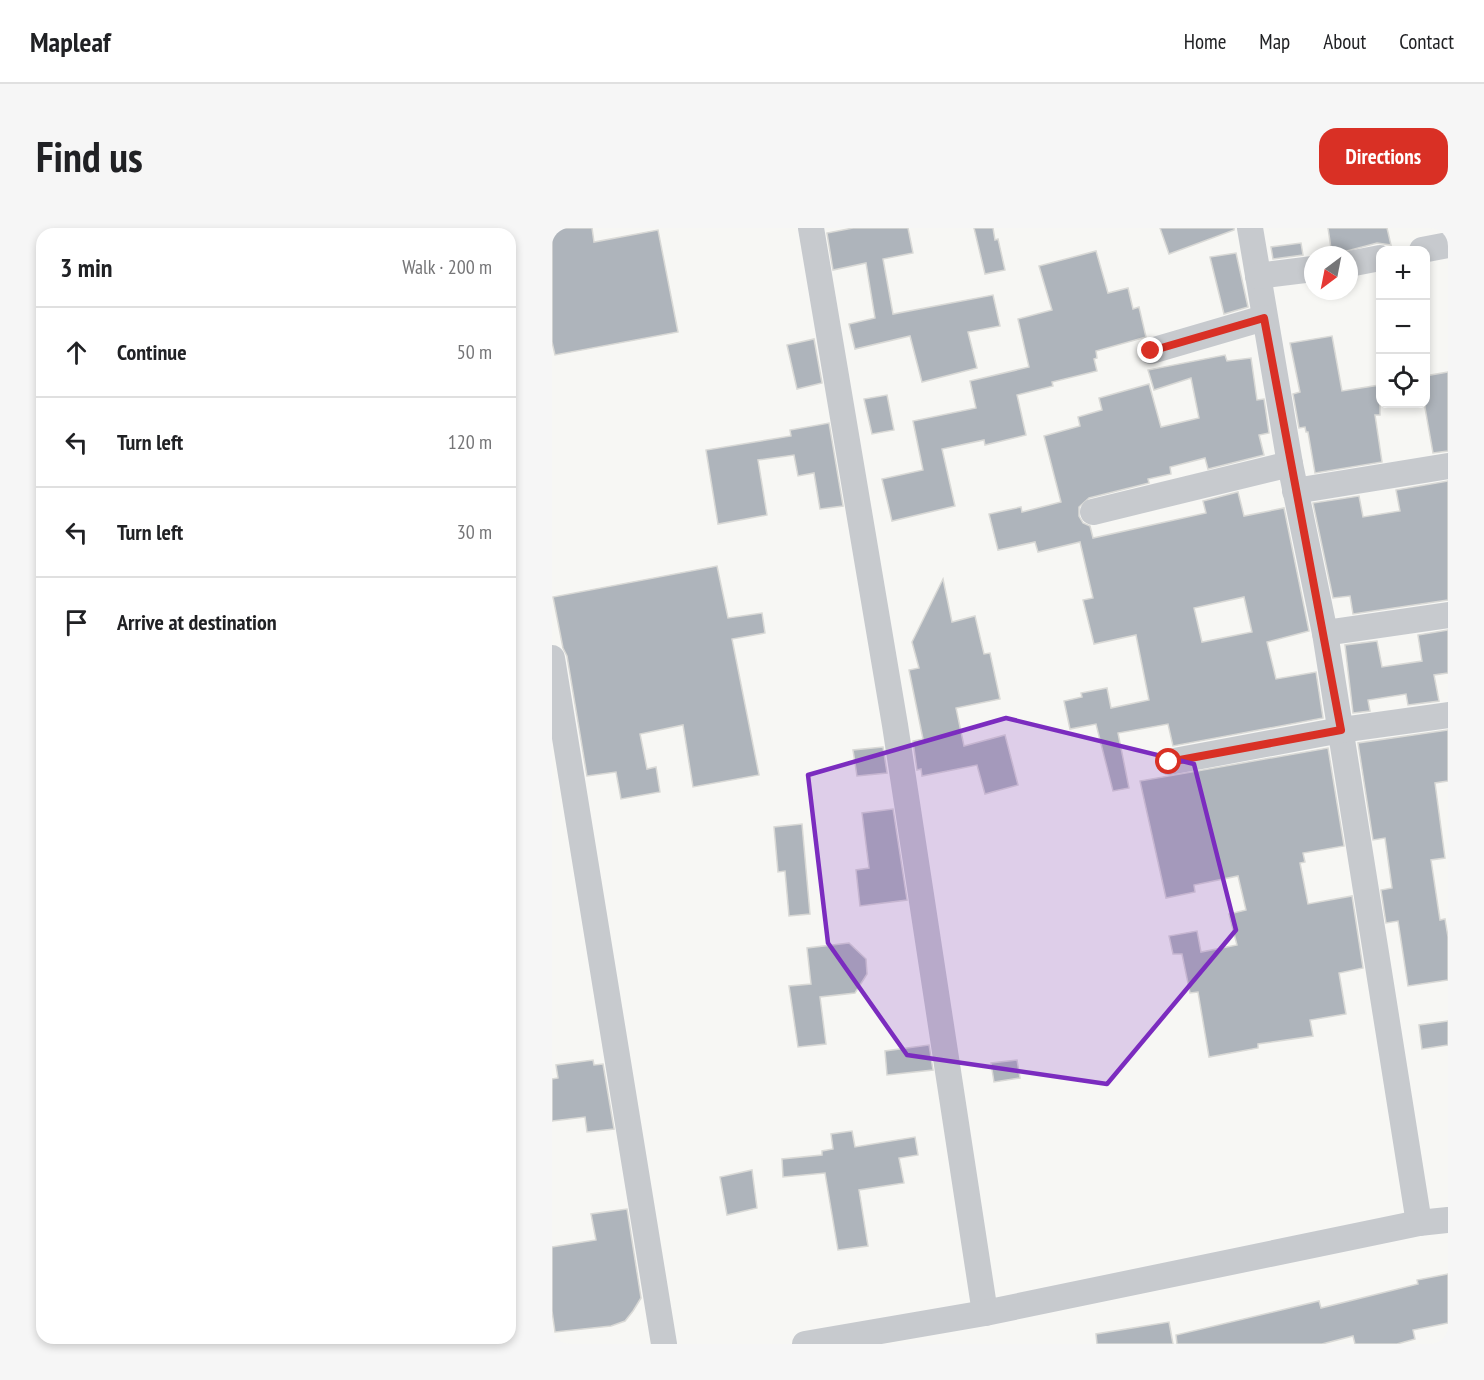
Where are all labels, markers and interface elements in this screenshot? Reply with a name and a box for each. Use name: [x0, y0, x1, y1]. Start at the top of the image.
text: Mapleaf: [30, 23, 111, 60]
text: Home: [1184, 28, 1226, 55]
text: Map: [1259, 28, 1290, 55]
text: About: [1323, 28, 1366, 55]
text: Contact: [1399, 28, 1454, 55]
button: Directions: [1319, 128, 1448, 185]
text: Find us: [36, 129, 143, 184]
north arrow: [1304, 246, 1358, 300]
map controls: [1376, 246, 1430, 408]
button: +: [1376, 246, 1430, 300]
text: 3 min: [60, 251, 113, 284]
text: Walk · 200 m: [402, 254, 492, 280]
button: −: [1376, 300, 1430, 354]
icon: ahead: [60, 336, 93, 369]
route end: [1137, 337, 1163, 363]
text: Continue: [117, 338, 187, 366]
text: 50 m: [457, 339, 492, 365]
button: locate: [1376, 354, 1430, 408]
icon: left: [60, 426, 93, 459]
text: Turn left: [117, 428, 183, 456]
text: 120 m: [448, 429, 492, 455]
icon: left: [60, 516, 93, 549]
text: Turn left: [117, 518, 183, 546]
text: 30 m: [457, 519, 492, 545]
icon: arrive: [60, 606, 93, 639]
text: Arrive at destination: [117, 608, 277, 636]
route start: [1155, 748, 1181, 774]

